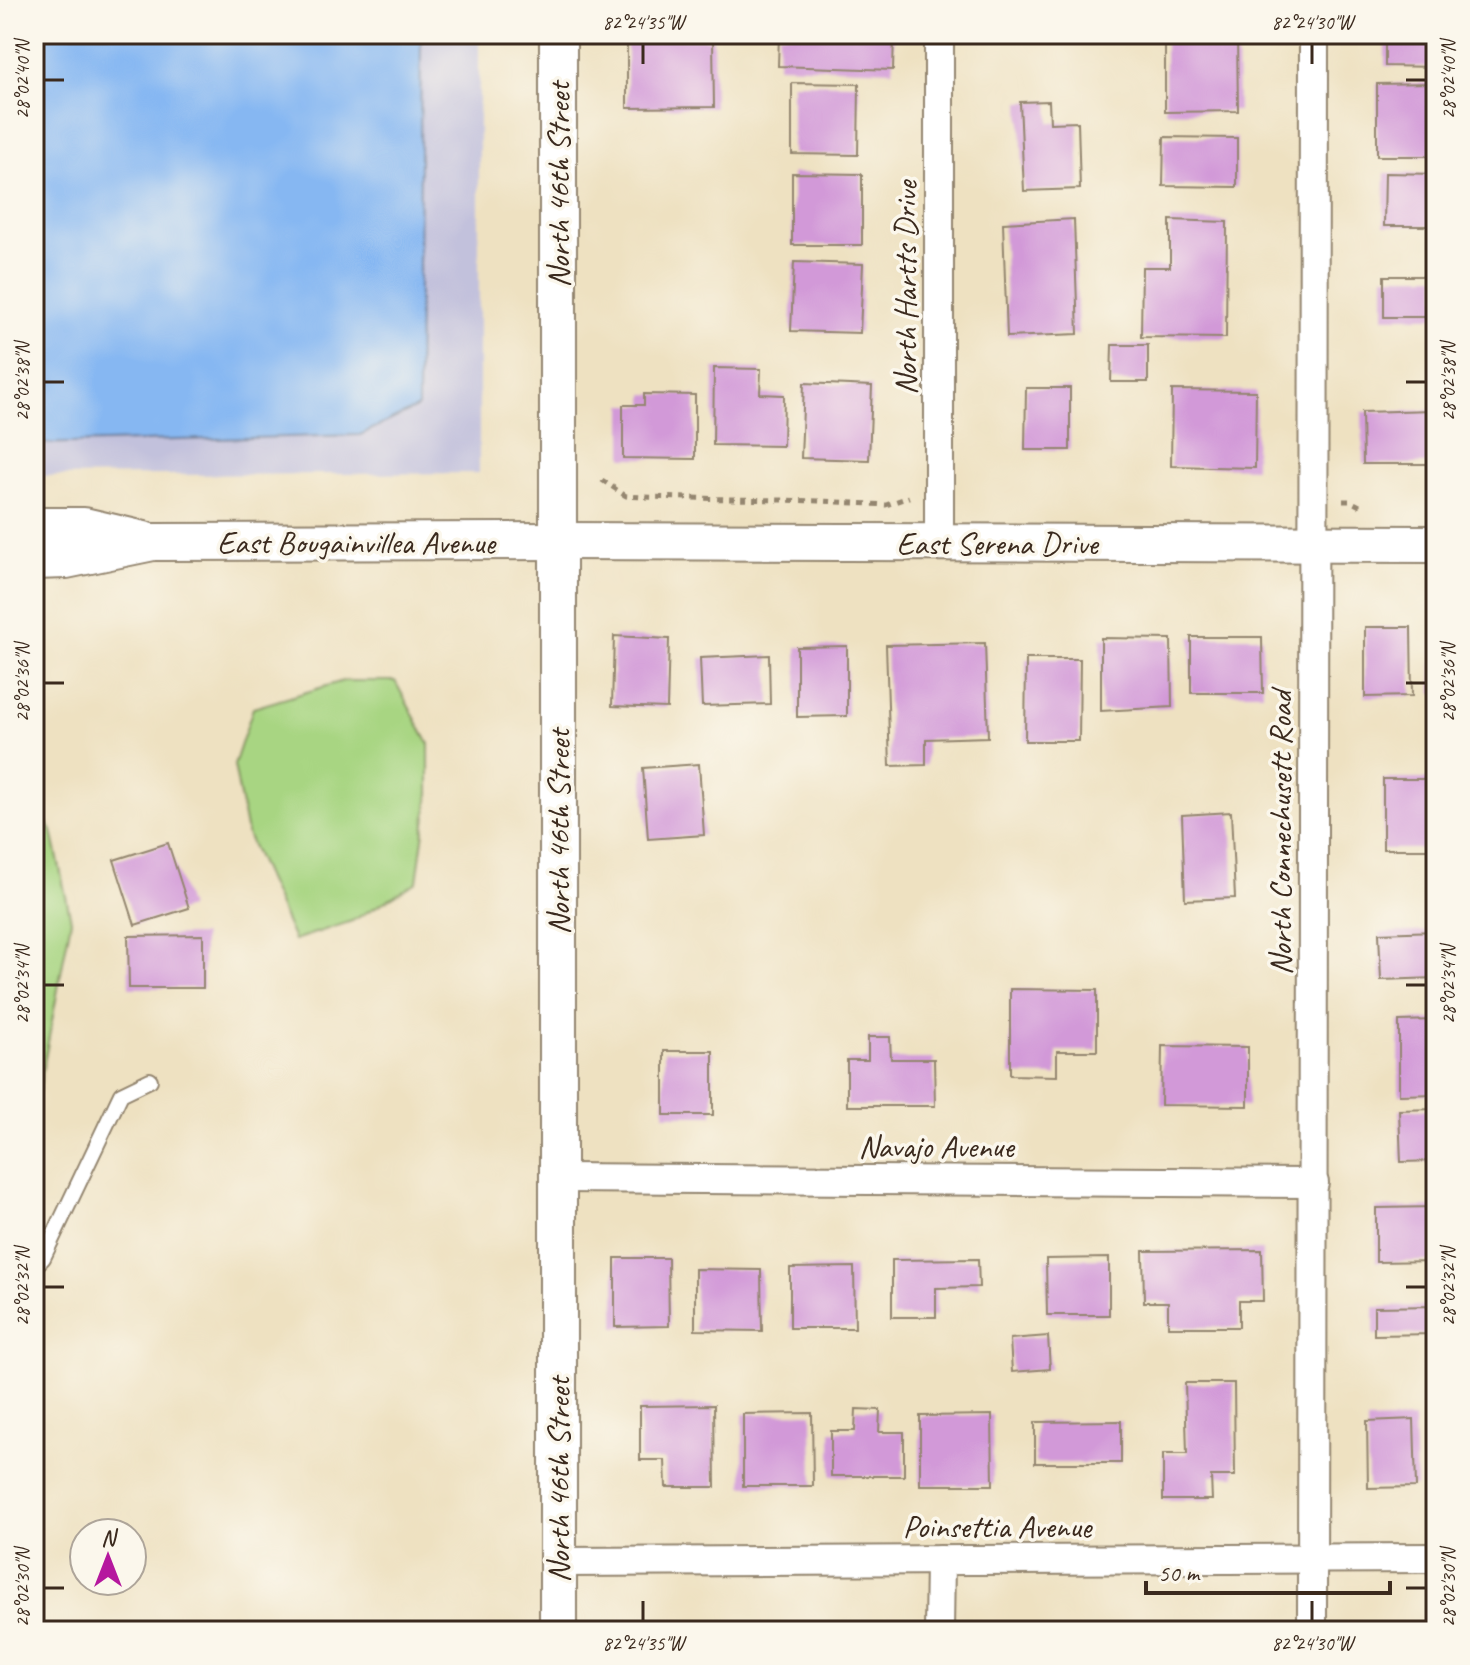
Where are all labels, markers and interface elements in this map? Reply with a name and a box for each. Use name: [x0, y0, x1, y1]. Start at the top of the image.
text: 82°24'35"W: [602, 10, 687, 35]
text: 82°24'30"W: [1271, 10, 1356, 35]
text: 28°02'40"N: [10, 38, 35, 119]
text: 28°02'40"N: [1436, 38, 1461, 119]
street label: North 46th Street: [538, 79, 579, 288]
street label: North Hartts Drive: [885, 178, 926, 395]
text: 28°02'38"N: [10, 340, 35, 421]
text: 28°02'38"N: [1436, 340, 1461, 421]
street label: East Bougainvillea Avenue: [217, 522, 497, 563]
street label: East Serena Drive: [896, 523, 1100, 564]
text: 28°02'36"N: [10, 641, 35, 722]
text: 28°02'36"N: [1436, 641, 1461, 722]
street label: North Connechusett Road: [1260, 685, 1301, 975]
street label: North 46th Street: [538, 726, 579, 935]
text: 28°02'34"N: [10, 943, 35, 1024]
text: 28°02'34"N: [1436, 943, 1461, 1024]
street label: Navajo Avenue: [858, 1126, 1016, 1167]
text: 28°02'32"N: [10, 1245, 35, 1326]
text: 28°02'32"N: [1436, 1245, 1461, 1326]
street label: North 46th Street: [538, 1374, 579, 1583]
street label: Poinsettia Avenue: [903, 1506, 1094, 1547]
north arrow: [68, 1517, 148, 1597]
text: N: [101, 1524, 118, 1552]
scale bar: [1146, 1545, 1390, 1595]
text: 28°02'30"N: [10, 1546, 35, 1627]
text: 28°02'30"N: [1436, 1546, 1461, 1627]
text: 50 m: [1158, 1558, 1201, 1588]
text: 82°24'35"W: [602, 1631, 687, 1656]
text: 82°24'30"W: [1271, 1631, 1356, 1656]

